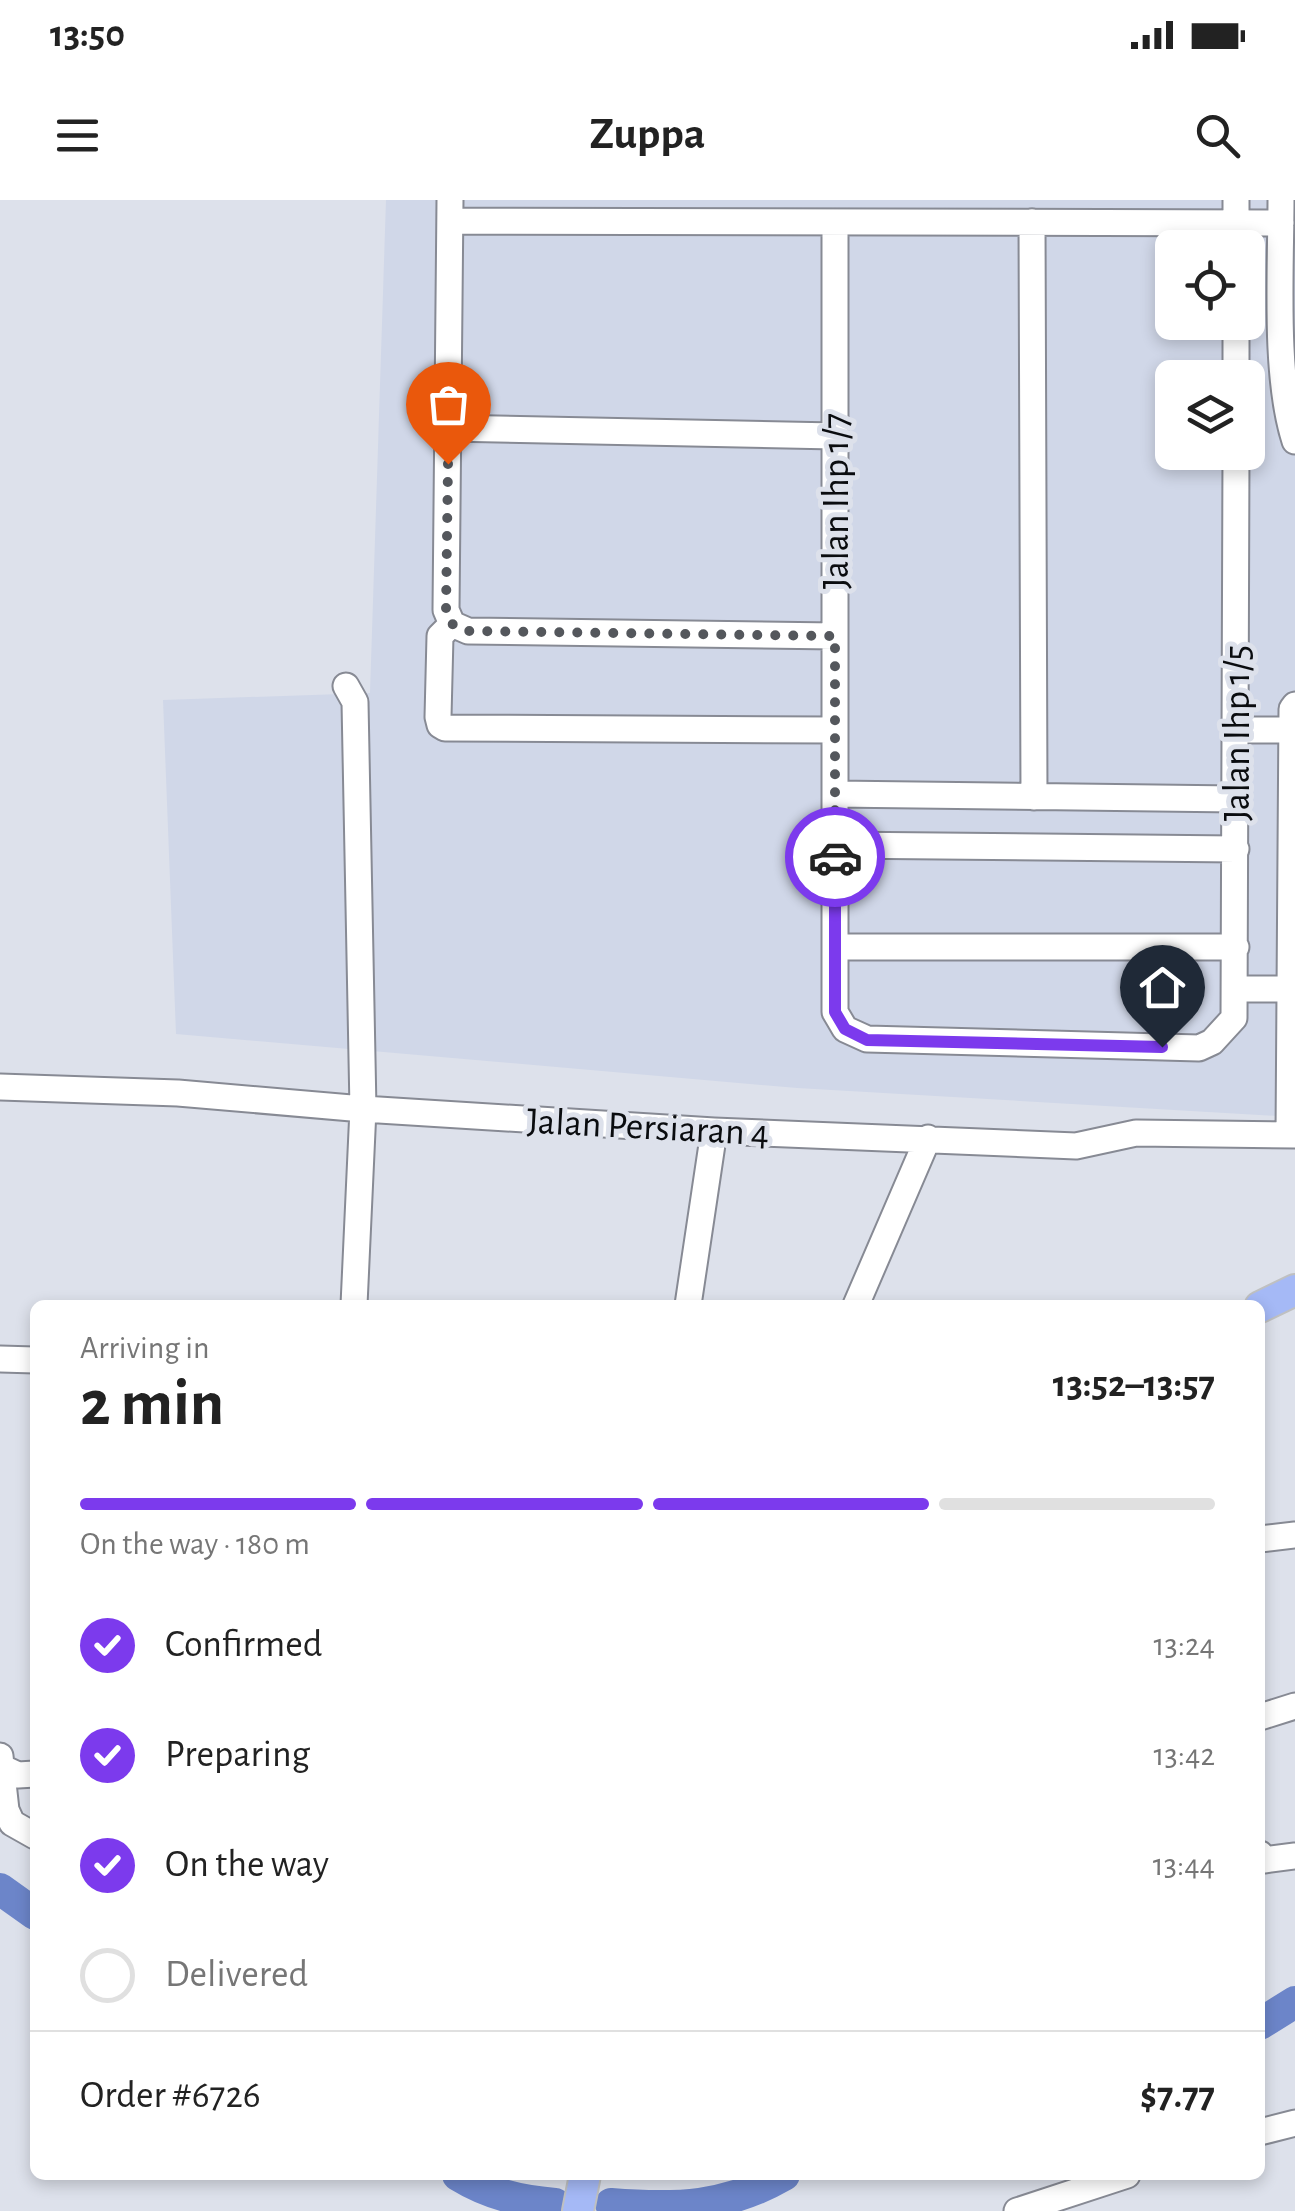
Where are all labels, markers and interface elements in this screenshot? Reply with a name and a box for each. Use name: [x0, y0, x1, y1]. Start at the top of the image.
text: 13:50: [50, 16, 125, 54]
icon: menu: [50, 108, 105, 163]
icon: search: [1190, 108, 1245, 163]
text: Zuppa: [590, 112, 705, 157]
map controls: [1155, 230, 1265, 470]
button: locate: [1155, 230, 1265, 340]
button: layers: [1155, 360, 1265, 470]
pin: [406, 362, 491, 465]
icon: bag: [421, 377, 476, 432]
street label: Jalan Ihp 1/7: [818, 413, 856, 589]
street label: Jalan Ihp 1/5: [1219, 645, 1257, 821]
courier: [785, 807, 885, 907]
icon: car: [808, 830, 863, 885]
pin: [1120, 945, 1205, 1048]
icon: home: [1135, 960, 1190, 1015]
street label: Jalan Persiaran 4: [526, 1103, 770, 1153]
text: Arriving in: [80, 1332, 209, 1364]
text: 13:52–13:57: [1053, 1366, 1215, 1404]
text: 2 min: [80, 1372, 224, 1437]
text: On the way · 180 m: [80, 1528, 310, 1560]
icon: check: [80, 1618, 135, 1673]
text: Confirmed: [165, 1626, 322, 1664]
text: 13:24: [1154, 1629, 1215, 1661]
icon: check: [80, 1728, 135, 1783]
text: Preparing: [165, 1736, 310, 1774]
text: 13:42: [1154, 1739, 1215, 1771]
icon: check: [80, 1838, 135, 1893]
text: On the way: [165, 1846, 329, 1884]
text: 13:44: [1153, 1849, 1215, 1881]
text: Delivered: [165, 1956, 308, 1994]
text: Order #6726: [80, 2077, 261, 2115]
text: $7.77: [1140, 2077, 1215, 2115]

